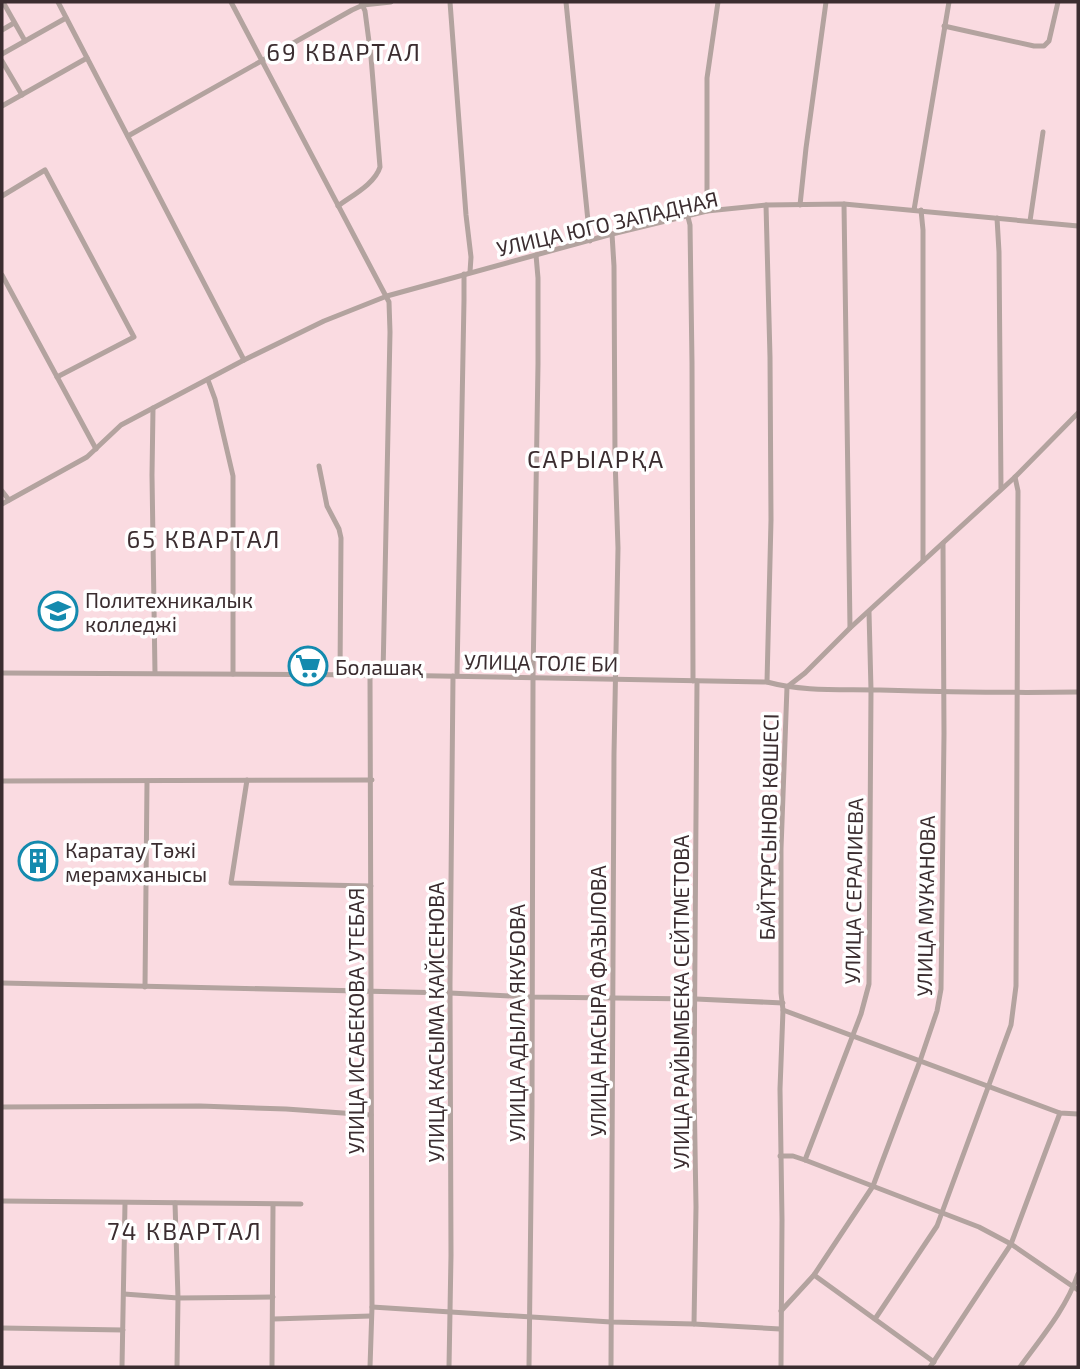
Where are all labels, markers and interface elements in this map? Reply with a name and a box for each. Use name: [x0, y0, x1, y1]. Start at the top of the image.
district label: 69 КВАРТАЛ: [266, 37, 422, 66]
street label: УЛИЦА ЮГО ЗАПАДНАЯ: [494, 185, 720, 261]
district label: САРЫАРҚА: [527, 444, 665, 473]
district label: 65 КВАРТАЛ: [127, 524, 281, 553]
place label: Политехникалык колледжі: [85, 587, 253, 636]
school or university icon: Политехникалык колледжі: [37, 590, 79, 632]
supermarket icon: Болашақ: [287, 645, 329, 687]
street label: УЛИЦА ТОЛЕ БИ: [464, 648, 618, 676]
place label: Болашақ: [335, 654, 423, 679]
street label: БАЙТҰРСЫНОВ КӨШЕСІ: [754, 713, 782, 941]
street label: УЛИЦА СЕРАЛИЕВА: [839, 798, 867, 984]
street label: УЛИЦА МУКАНОВА: [911, 815, 939, 997]
street label: УЛИЦА РАЙЫМБЕКА СЕЙТМЕТОВА: [668, 835, 693, 1169]
place label: Каратау Тәжі мерамханысы: [65, 837, 207, 886]
building icon: Каратау Тәжі мерамханысы: [17, 840, 59, 882]
street label: УЛИЦА НАСЫРА ФАЗЫЛОВА: [585, 865, 610, 1137]
street label: УЛИЦА КАСЫМА КАЙСЕНОВА: [423, 882, 448, 1162]
street label: УЛИЦА ИСАБЕКОВА УТЕБАЯ: [343, 888, 368, 1154]
street label: УЛИЦА АДЫЛА ЯКУБОВА: [504, 904, 529, 1142]
district label: 74 КВАРТАЛ: [107, 1216, 263, 1245]

